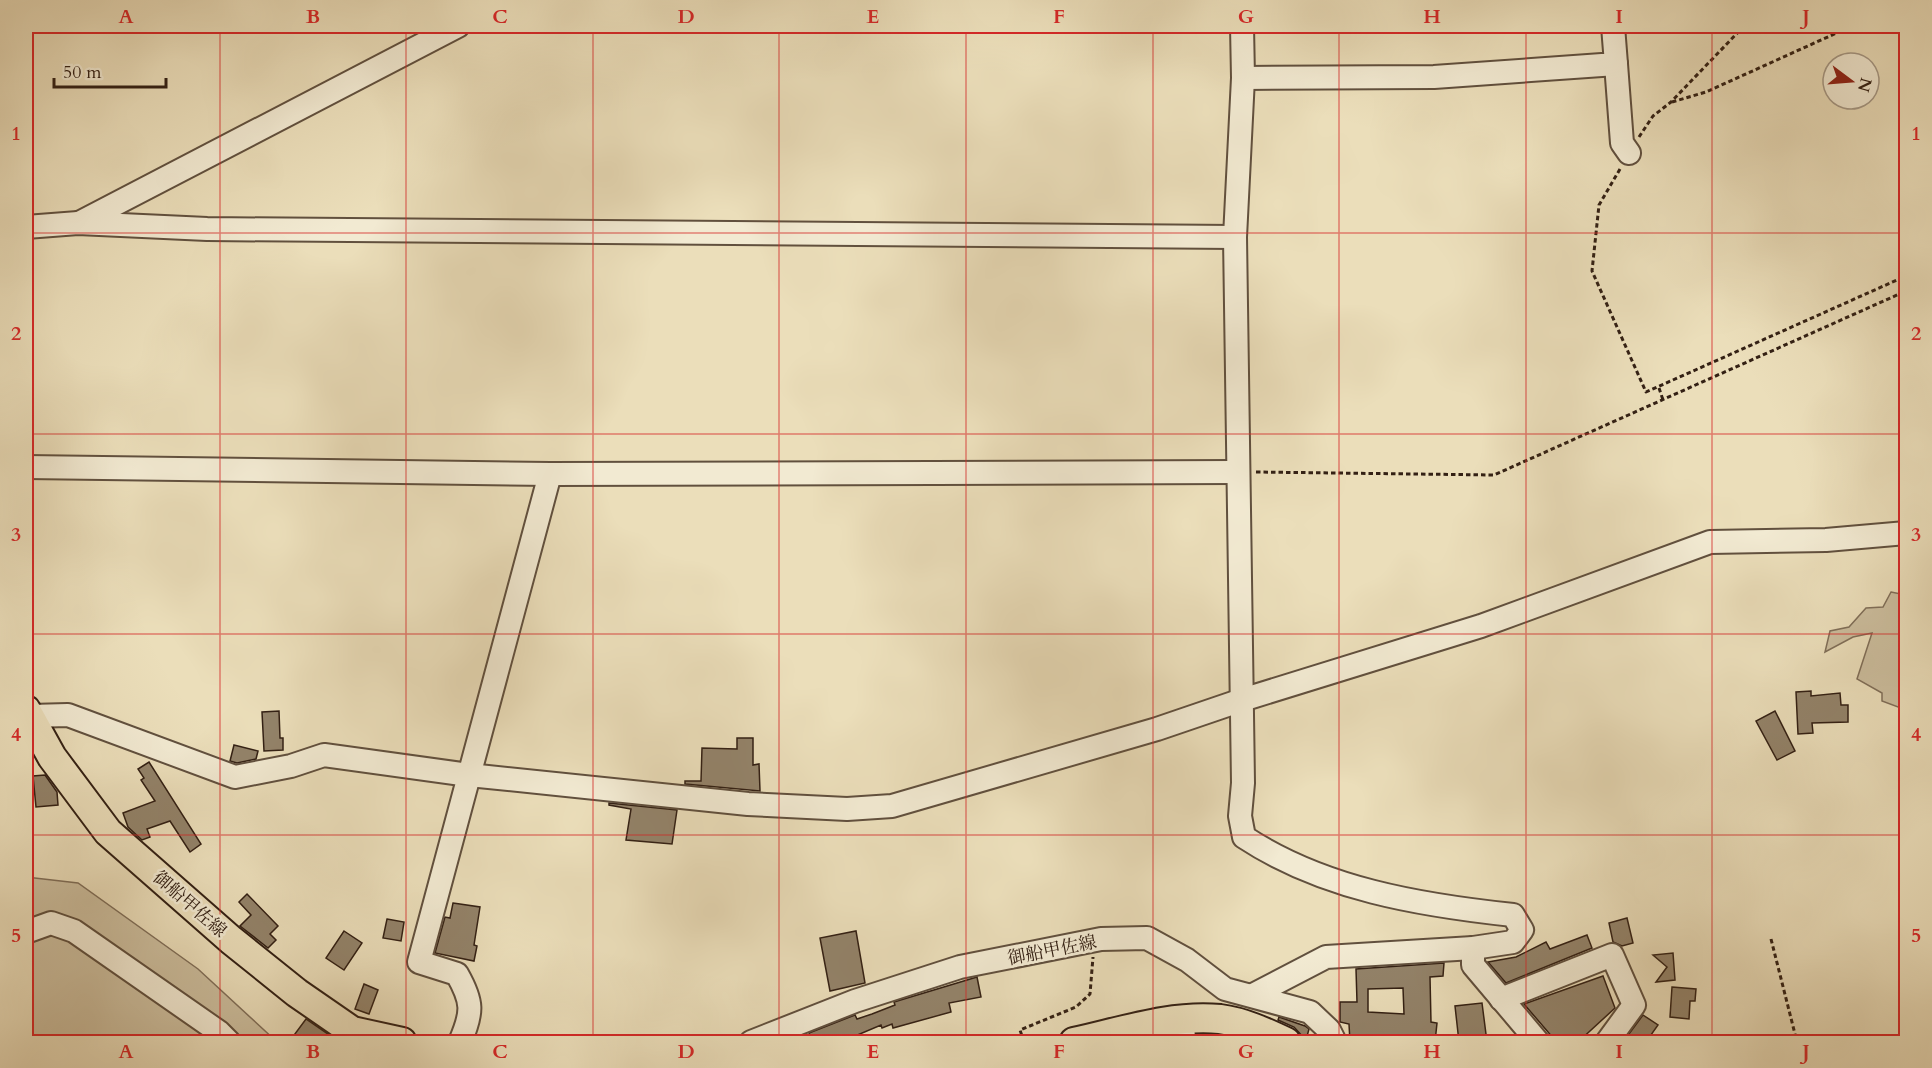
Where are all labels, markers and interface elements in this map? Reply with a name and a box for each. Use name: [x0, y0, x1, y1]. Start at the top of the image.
text: A: [118, 3, 134, 30]
text: B: [306, 3, 320, 30]
text: C: [492, 3, 508, 30]
text: D: [677, 3, 695, 30]
text: E: [867, 3, 879, 30]
text: F: [1053, 3, 1065, 30]
text: G: [1238, 3, 1254, 30]
text: H: [1423, 3, 1441, 30]
text: I: [1615, 3, 1623, 30]
text: J: [1799, 3, 1810, 30]
scale bar: [54, 51, 166, 89]
north arrow: [1821, 51, 1881, 111]
text: 50 m: [63, 60, 102, 85]
text: N: [1852, 75, 1877, 95]
text: 1: [11, 120, 21, 147]
text: 1: [1911, 120, 1921, 147]
text: 2: [11, 320, 21, 347]
text: 2: [1911, 320, 1921, 347]
text: 3: [11, 521, 21, 548]
text: 3: [1911, 521, 1921, 548]
text: 4: [11, 721, 21, 748]
text: 4: [1911, 721, 1921, 748]
street label: 御船甲佐線: [148, 865, 232, 943]
text: 5: [11, 922, 21, 949]
text: 5: [1911, 922, 1921, 949]
street label: 御船甲佐線: [1006, 930, 1099, 971]
text: A: [118, 1038, 134, 1065]
text: B: [306, 1038, 320, 1065]
text: C: [492, 1038, 508, 1065]
text: D: [677, 1038, 695, 1065]
text: E: [867, 1038, 879, 1065]
text: F: [1053, 1038, 1065, 1065]
text: G: [1238, 1038, 1254, 1065]
text: H: [1423, 1038, 1441, 1065]
text: I: [1615, 1038, 1623, 1065]
text: J: [1799, 1038, 1810, 1065]

